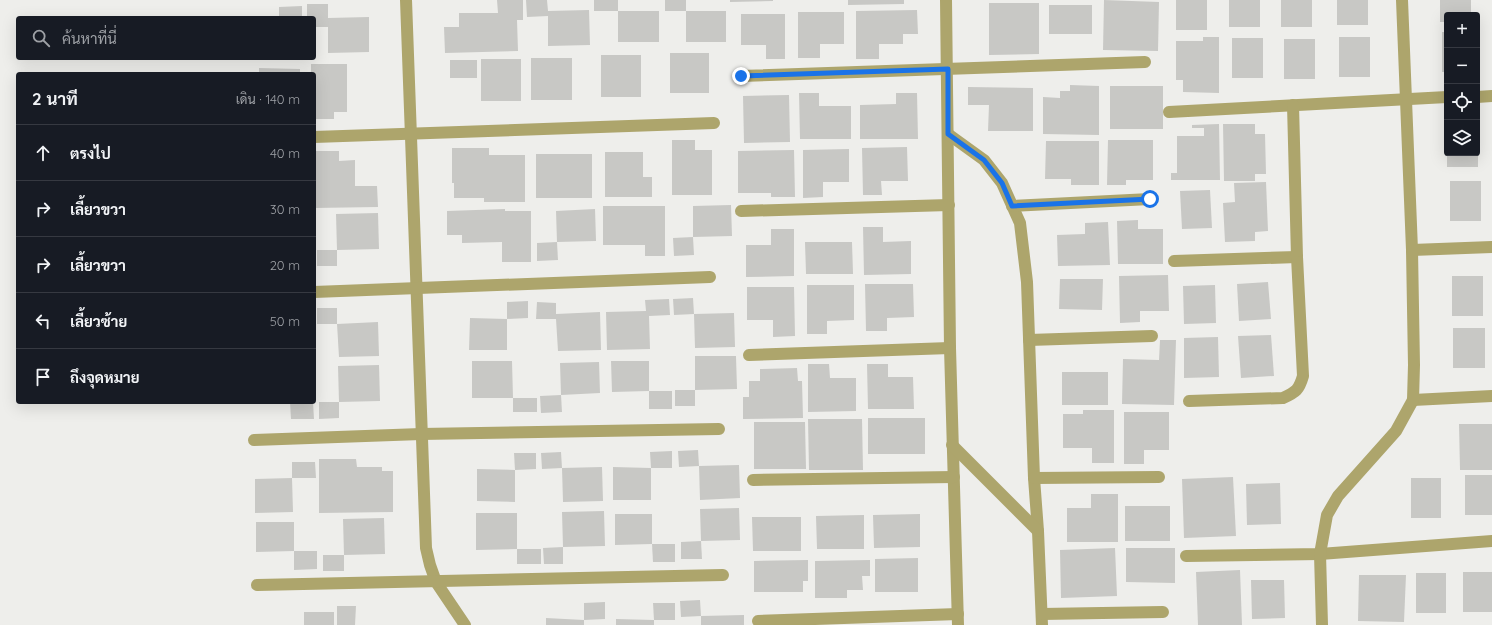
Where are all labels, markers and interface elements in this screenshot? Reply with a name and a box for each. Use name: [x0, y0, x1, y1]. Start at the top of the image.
map controls: [1444, 12, 1480, 156]
button: +: [1444, 12, 1480, 48]
search box: [16, 16, 316, 60]
icon: search: [30, 27, 52, 49]
text: ค้นหาที่นี่: [62, 29, 117, 48]
button: −: [1444, 48, 1480, 84]
route end: [732, 67, 750, 85]
button: locate: [1444, 84, 1480, 120]
text: 2 นาที: [32, 88, 78, 109]
text: เดิน · 140 m: [236, 91, 300, 107]
button: layers: [1444, 120, 1480, 156]
icon: ahead: [32, 142, 54, 164]
text: ตรงไป: [70, 144, 111, 163]
text: 40 m: [270, 145, 300, 161]
route start: [1141, 190, 1159, 208]
icon: right: [32, 198, 54, 220]
text: เลี้ยวขวา: [70, 200, 126, 219]
text: 30 m: [270, 201, 300, 217]
icon: right: [32, 254, 54, 276]
text: เลี้ยวขวา: [70, 256, 126, 275]
text: 20 m: [270, 257, 300, 273]
icon: left: [32, 310, 54, 332]
text: เลี้ยวซ้าย: [70, 312, 127, 331]
text: 50 m: [270, 313, 300, 329]
icon: arrive: [32, 366, 54, 388]
text: ถึงจุดหมาย: [70, 368, 140, 387]

